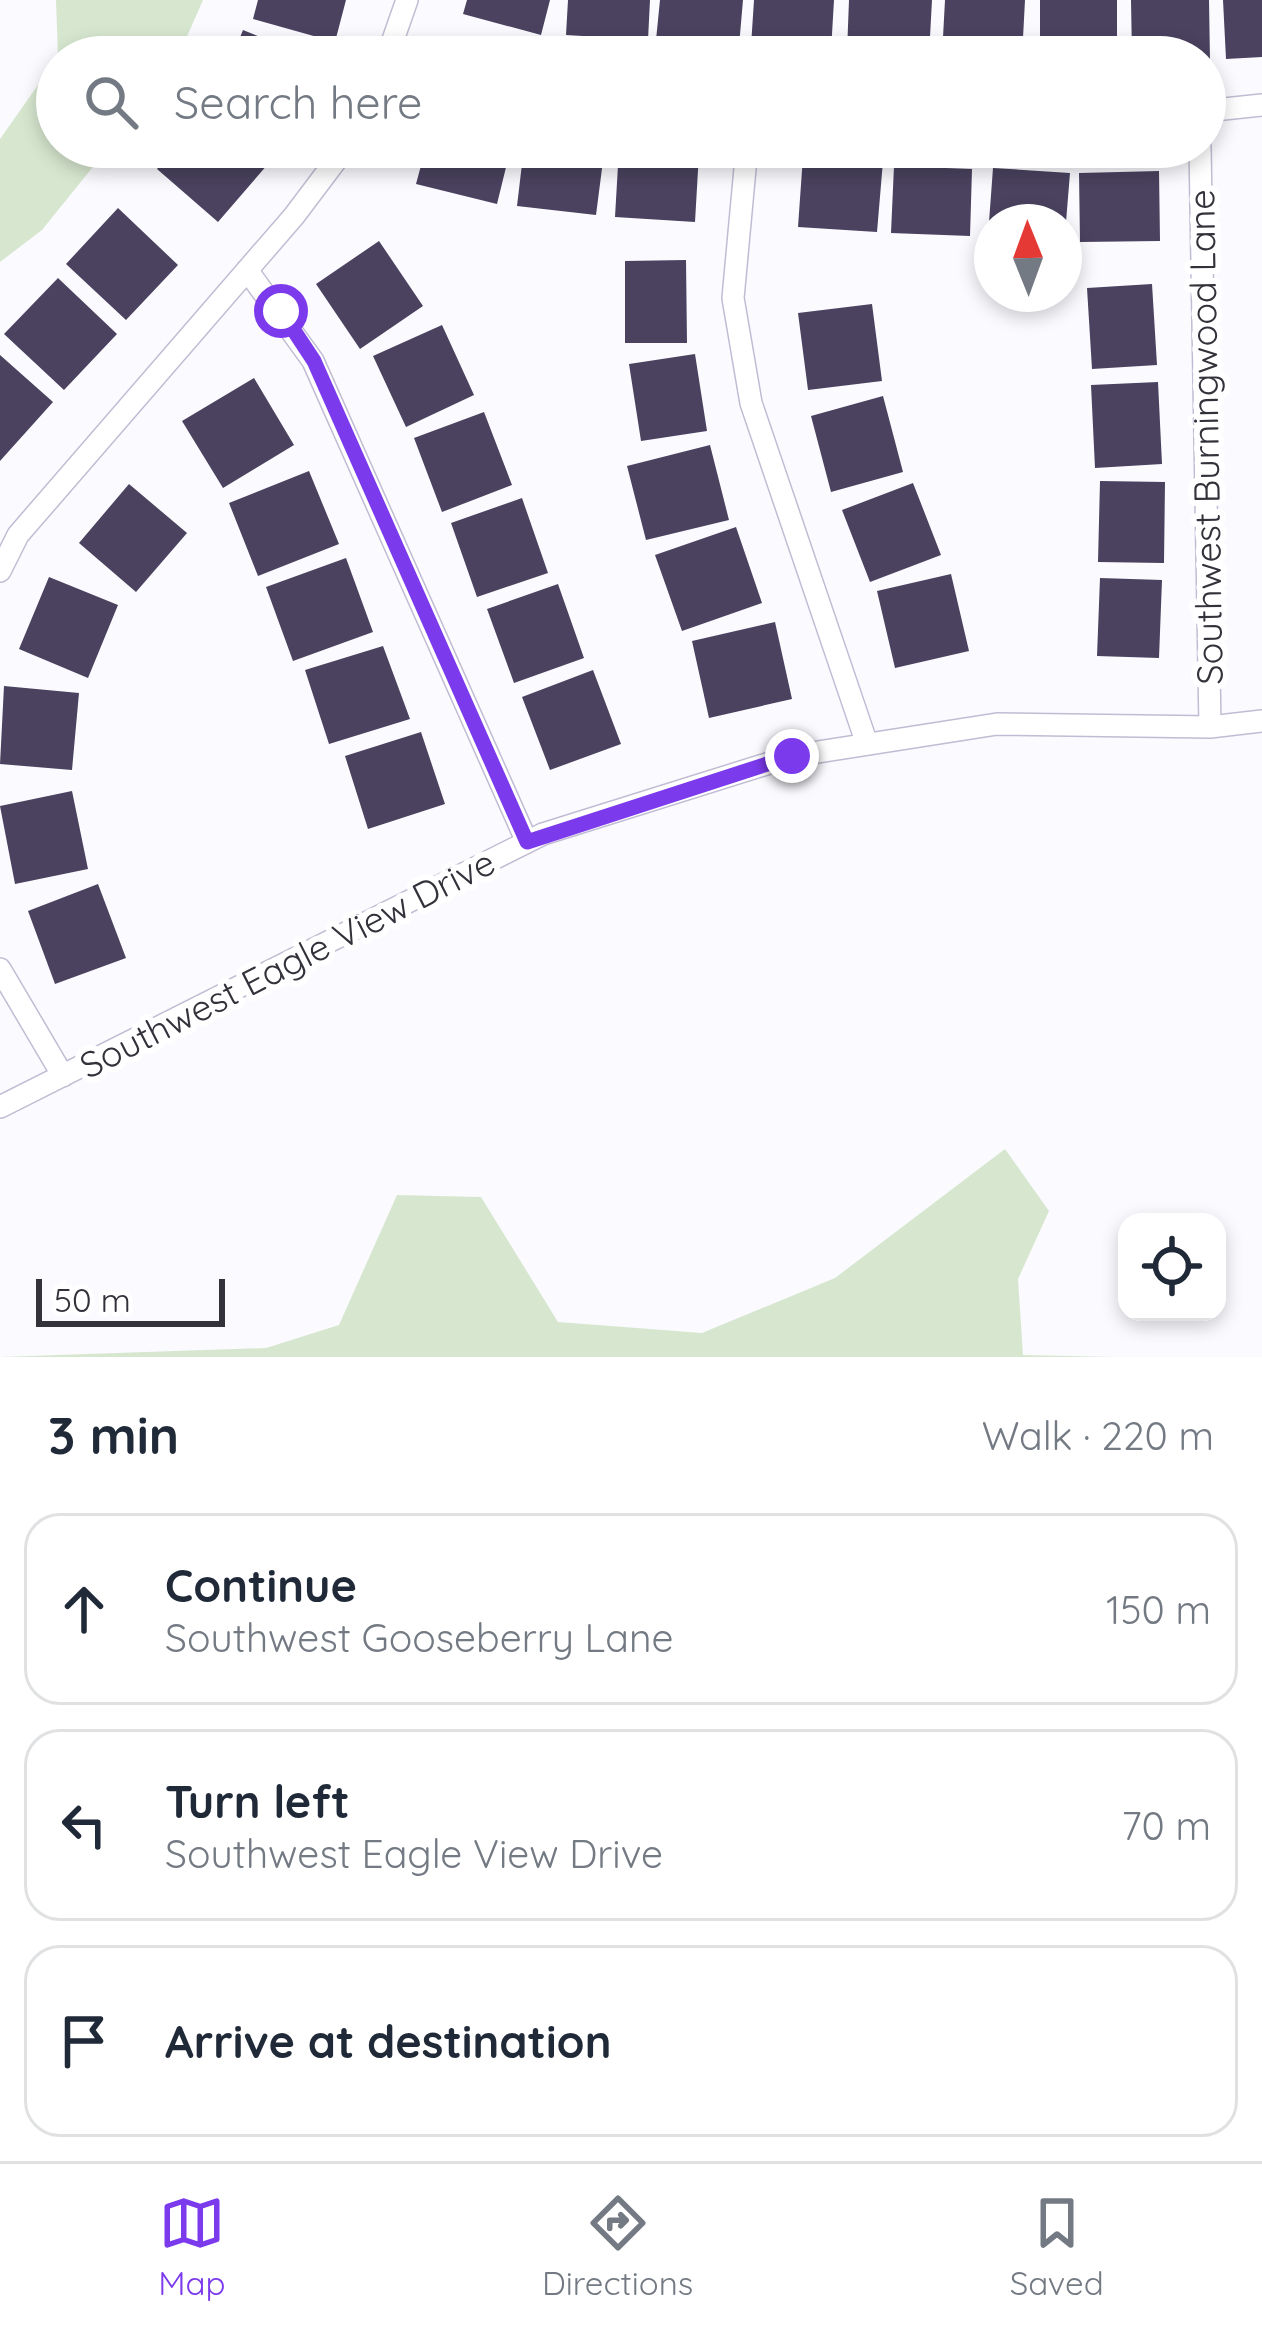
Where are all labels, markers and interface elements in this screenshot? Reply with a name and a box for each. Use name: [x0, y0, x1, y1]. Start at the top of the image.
search box: [36, 36, 1226, 168]
icon: search: [78, 69, 144, 135]
text: Search here: [174, 74, 422, 130]
street label: Southwest Burningwood Lane: [1178, 189, 1232, 685]
north arrow: [974, 204, 1082, 312]
route start: [254, 284, 308, 338]
route end: [765, 729, 819, 783]
street label: Southwest Eagle View Drive: [72, 839, 502, 1087]
map controls: [1118, 1213, 1226, 1321]
button: locate: [1118, 1213, 1226, 1321]
scale bar: [36, 1273, 225, 1326]
text: 50 m: [54, 1279, 131, 1320]
text: 3 min: [48, 1403, 179, 1467]
text: Walk · 220 m: [982, 1411, 1214, 1460]
text: Continue: [165, 1557, 357, 1613]
icon: ahead: [51, 1576, 117, 1642]
text: 150 m: [1106, 1585, 1211, 1634]
text: Southwest Gooseberry Lane: [165, 1613, 674, 1662]
text: Turn left: [165, 1773, 350, 1829]
icon: left: [51, 1792, 117, 1858]
text: 70 m: [1122, 1801, 1211, 1850]
text: Southwest Eagle View Drive: [165, 1829, 663, 1878]
icon: arrive: [51, 2008, 117, 2074]
text: Arrive at destination: [165, 2013, 611, 2069]
tab: Map: [158, 2190, 226, 2303]
tab: Directions: [542, 2190, 693, 2303]
tab: Saved: [1010, 2190, 1104, 2303]

